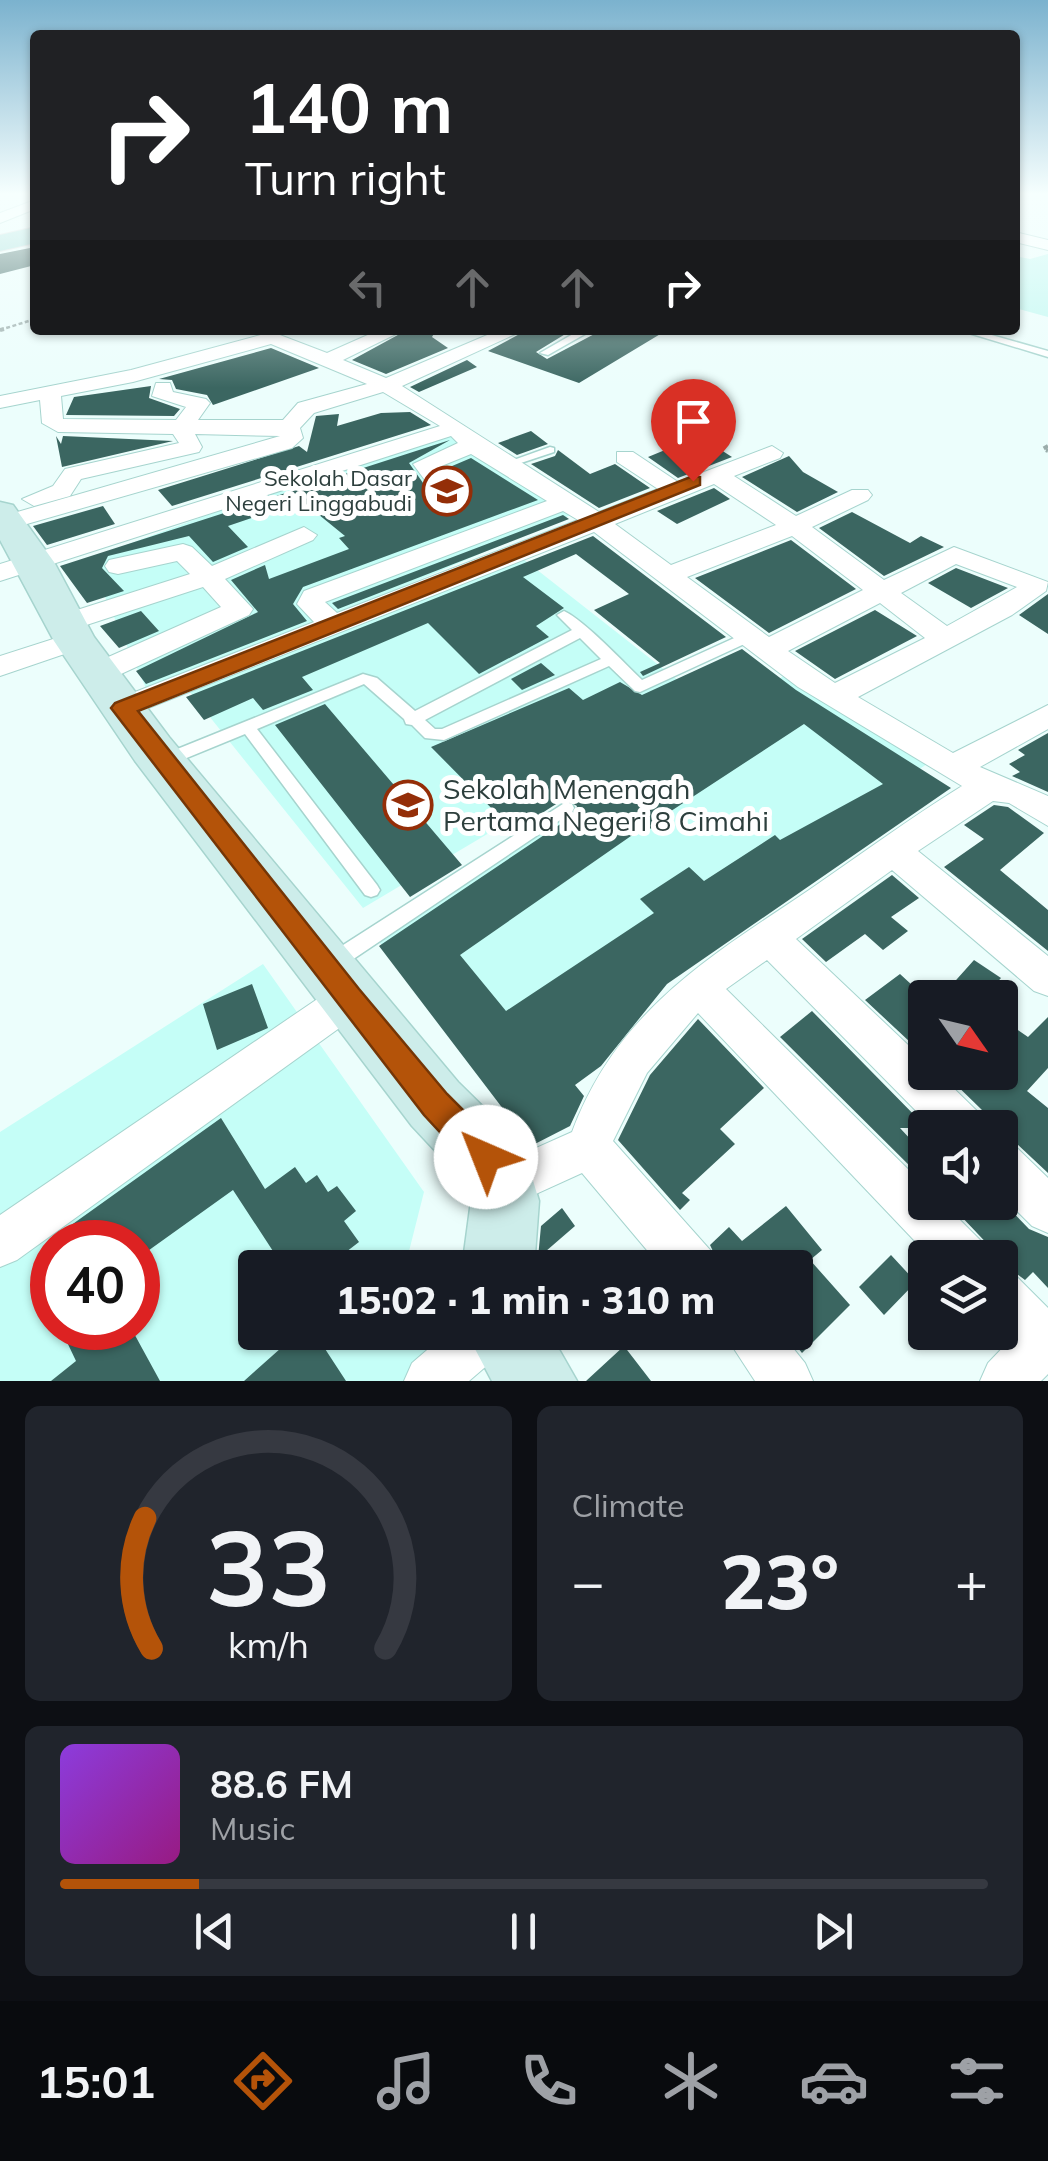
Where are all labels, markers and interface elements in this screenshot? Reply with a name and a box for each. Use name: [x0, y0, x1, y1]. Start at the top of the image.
text: 140 m: [245, 63, 453, 151]
icon: right: [80, 70, 210, 200]
text: Turn right: [245, 150, 446, 206]
icon: left: [340, 260, 395, 315]
icon: ahead: [445, 260, 500, 315]
icon: ahead: [550, 260, 605, 315]
icon: right: [655, 260, 710, 315]
pin: [651, 379, 736, 482]
icon: arrive: [666, 394, 721, 449]
place label: Sekolah Dasar Negeri Linggabudi: [225, 464, 412, 517]
school or university icon: Sekolah Dasar Negeri Linggabudi: [421, 465, 473, 517]
place label: Sekolah Menengah Pertama Negeri 8 Cimahi: [443, 771, 769, 838]
school or university icon: Sekolah Menengah Pertama Negeri 8 Cimahi: [382, 779, 434, 831]
north arrow: [908, 980, 1018, 1090]
map controls: [908, 980, 1018, 1350]
position arrow: [434, 1105, 538, 1209]
button: sound: [908, 1110, 1018, 1220]
speed limit sign: 40: [30, 1220, 160, 1350]
button: layers: [908, 1240, 1018, 1350]
text: 15:02 · 1 min · 310 m: [336, 1276, 715, 1324]
text: Climate: [572, 1485, 684, 1525]
text: 33: [206, 1501, 331, 1632]
text: 23°: [720, 1534, 839, 1628]
text: −: [572, 1547, 605, 1616]
text: +: [955, 1547, 988, 1616]
text: km/h: [228, 1622, 309, 1667]
text: 88.6 FM: [210, 1760, 353, 1808]
text: Music: [210, 1808, 295, 1848]
icon: previous: [187, 1904, 242, 1959]
icon: pause: [496, 1904, 551, 1959]
icon: next: [806, 1904, 861, 1959]
icon: directions: [228, 2046, 298, 2116]
icon: music: [371, 2046, 441, 2116]
icon: phone: [514, 2046, 584, 2116]
icon: climate: [656, 2046, 726, 2116]
icon: car: [799, 2046, 869, 2116]
icon: filters: [942, 2046, 1012, 2116]
text: 15:01: [36, 2053, 156, 2109]

